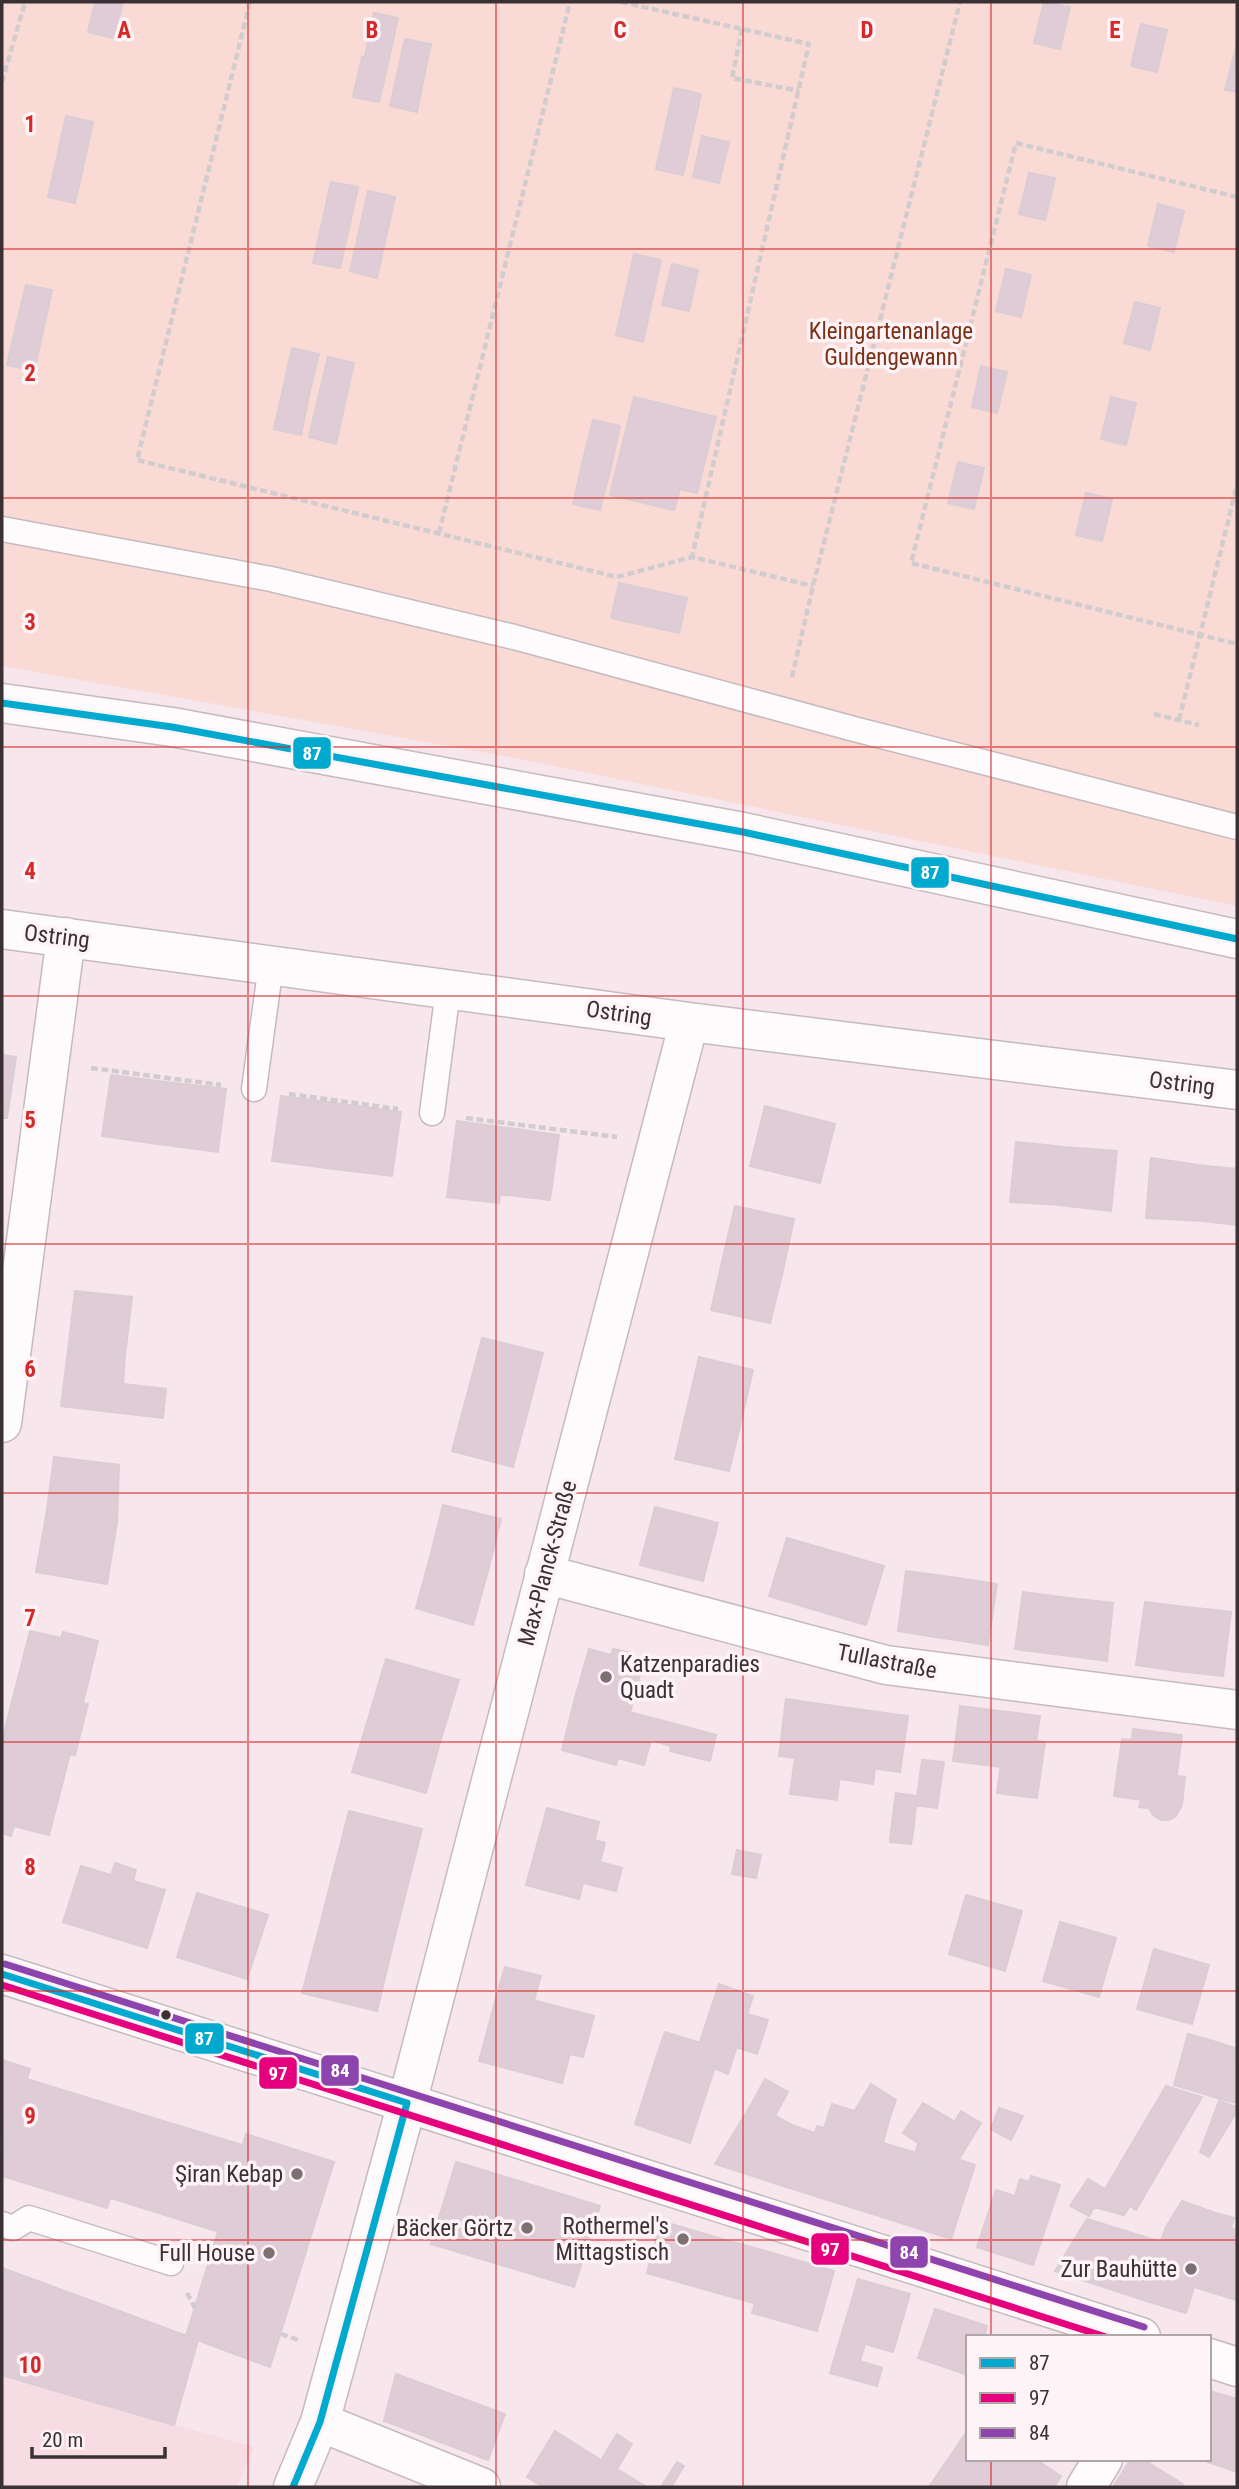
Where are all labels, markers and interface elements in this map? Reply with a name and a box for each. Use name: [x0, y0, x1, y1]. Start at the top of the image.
text: A: [117, 17, 131, 44]
text: B: [366, 17, 378, 44]
text: C: [613, 17, 627, 44]
text: D: [861, 17, 874, 44]
text: E: [1109, 17, 1121, 44]
text: 1: [24, 111, 36, 138]
park label: Kleingartenanlage Guldengewann: [809, 318, 973, 371]
text: 2: [24, 360, 36, 387]
text: 3: [24, 609, 36, 636]
line badge: 87: [292, 736, 332, 770]
text: 87: [302, 742, 322, 765]
line badge: 87: [910, 856, 950, 889]
text: 4: [24, 858, 36, 885]
text: 87: [920, 861, 940, 884]
street label: Ostring: [23, 919, 91, 954]
street label: Ostring: [584, 996, 653, 1031]
street label: Ostring: [1148, 1066, 1216, 1101]
text: 5: [24, 1107, 36, 1134]
text: 6: [24, 1356, 36, 1383]
street label: Max-Planck-Straße: [512, 1477, 583, 1649]
text: 7: [24, 1605, 36, 1632]
street label: Tullastraße: [835, 1639, 939, 1684]
place label: Katzenparadies Quadt: [620, 1651, 760, 1704]
marker: Katzenparadies Quadt: [598, 1669, 614, 1685]
text: 8: [24, 1854, 36, 1881]
unlabelled marker: [159, 2008, 173, 2022]
line badge: 87: [184, 2022, 225, 2055]
text: 87: [194, 2027, 214, 2050]
line badge: 84: [320, 2054, 360, 2087]
line badge: 97: [258, 2056, 298, 2090]
text: 84: [330, 2059, 350, 2082]
text: 97: [268, 2062, 288, 2085]
text: 9: [24, 2103, 36, 2130]
place label: Şiran Kebap: [175, 2161, 283, 2188]
marker: Şiran Kebap: [289, 2166, 305, 2182]
place label: Rothermel's Mittagstisch: [556, 2213, 669, 2266]
place label: Bäcker Görtz: [396, 2215, 513, 2242]
marker: Bäcker Görtz: [519, 2220, 535, 2236]
marker: Rothermel's Mittagstisch: [675, 2231, 691, 2247]
line badge: 97: [810, 2232, 850, 2266]
line badge: 84: [889, 2235, 929, 2269]
text: 97: [820, 2238, 840, 2261]
place label: Full House: [159, 2240, 255, 2267]
text: 84: [899, 2241, 919, 2264]
marker: Full House: [261, 2245, 277, 2261]
place label: Zur Bauhütte: [1060, 2256, 1177, 2283]
marker: Zur Bauhütte: [1183, 2261, 1199, 2277]
legend: [966, 2335, 1211, 2461]
text: 87: [1029, 2351, 1050, 2375]
text: 10: [18, 2352, 42, 2379]
text: 97: [1029, 2386, 1050, 2410]
scale bar: [32, 2416, 164, 2460]
text: 84: [1029, 2421, 1050, 2445]
text: 20 m: [42, 2428, 83, 2452]

